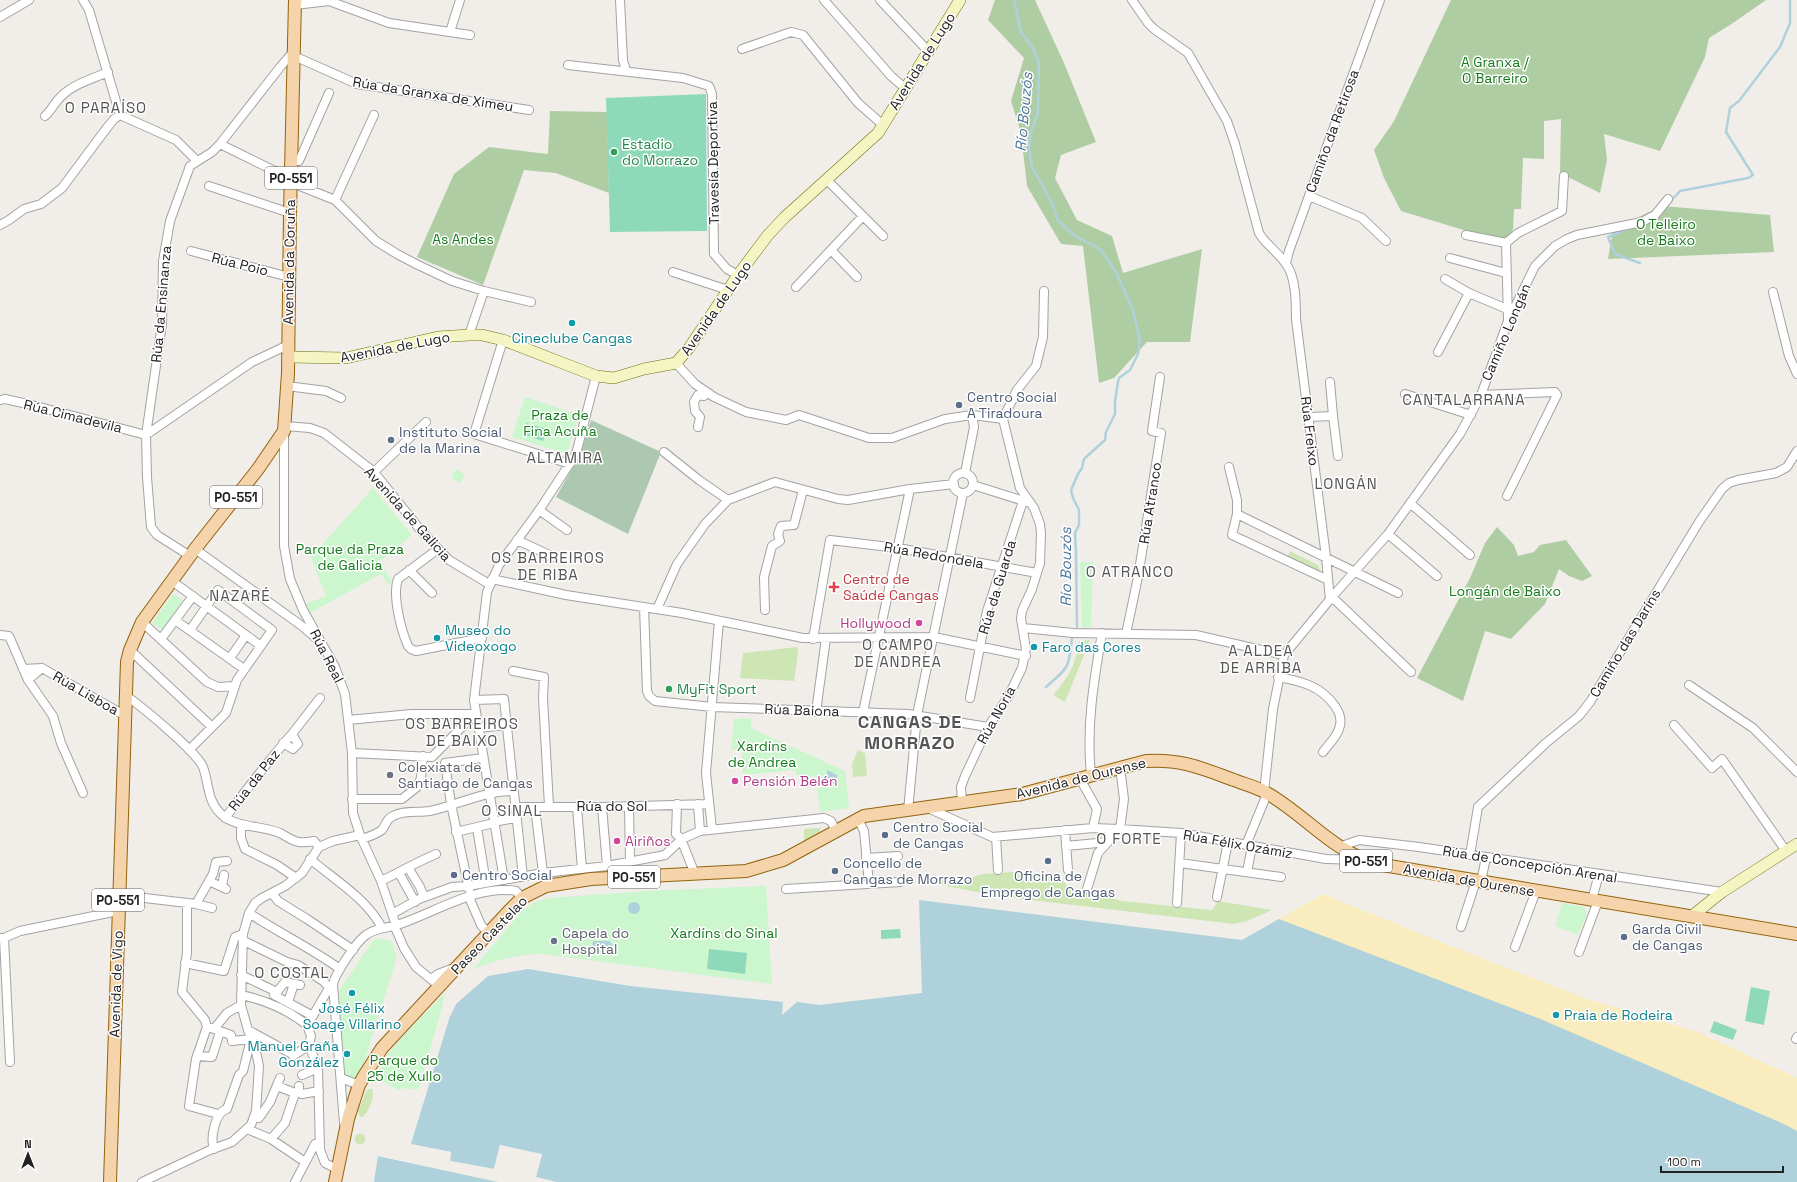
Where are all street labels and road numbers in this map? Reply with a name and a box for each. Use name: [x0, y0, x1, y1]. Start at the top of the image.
street label: Avenida de Lugo: [885, 9, 959, 113]
street label: Camiño da Retirosa: [1301, 67, 1363, 195]
street label: Rúa da Granxa de Ximeu: [351, 72, 515, 116]
street label: Travesía Deportiva: [703, 101, 723, 225]
road number: PO-551: [265, 167, 317, 189]
street label: Avenida da Coruña: [279, 199, 299, 325]
street label: Rúa da Ensinanza: [147, 245, 175, 363]
street label: Rúa Poio: [210, 248, 270, 280]
street label: Avenida de Lugo: [677, 257, 755, 359]
street label: Camiño Longán: [1477, 281, 1535, 383]
street label: Avenida de Lugo: [339, 328, 451, 366]
street label: Rúa Cimadevila: [22, 395, 124, 437]
street label: Rúa Freixo: [1297, 395, 1323, 467]
street label: Rúa Atranco: [1135, 461, 1165, 545]
street label: Avenida de Galicia: [361, 463, 455, 565]
road number: PO-551: [210, 486, 262, 508]
street label: Rúa Redondela: [883, 537, 985, 573]
street label: Rúa da Guarda: [974, 538, 1020, 636]
street label: Camiño das Daríns: [1586, 586, 1664, 700]
street label: Rúa Real: [306, 626, 348, 686]
street label: Rúa Lisboa: [50, 667, 122, 719]
street label: Rúa Noria: [973, 683, 1019, 747]
street label: Rúa Baiona: [764, 700, 840, 720]
street label: Rúa da Paz: [224, 746, 284, 814]
street label: Avenida de Ourense: [1014, 753, 1148, 803]
street label: Rúa do Sol: [577, 797, 647, 815]
street label: Rúa Félix Ozámiz: [1182, 825, 1294, 863]
street label: Rúa de Concepción Arenal: [1441, 841, 1619, 887]
road number: PO-551: [1340, 850, 1392, 872]
street label: Avenida de Ourense: [1402, 860, 1536, 900]
road number: PO-551: [608, 866, 660, 888]
road number: PO-551: [92, 889, 144, 911]
street label: Paseo Castelao: [447, 892, 531, 978]
street label: Avenida de Vigo: [105, 930, 127, 1038]

